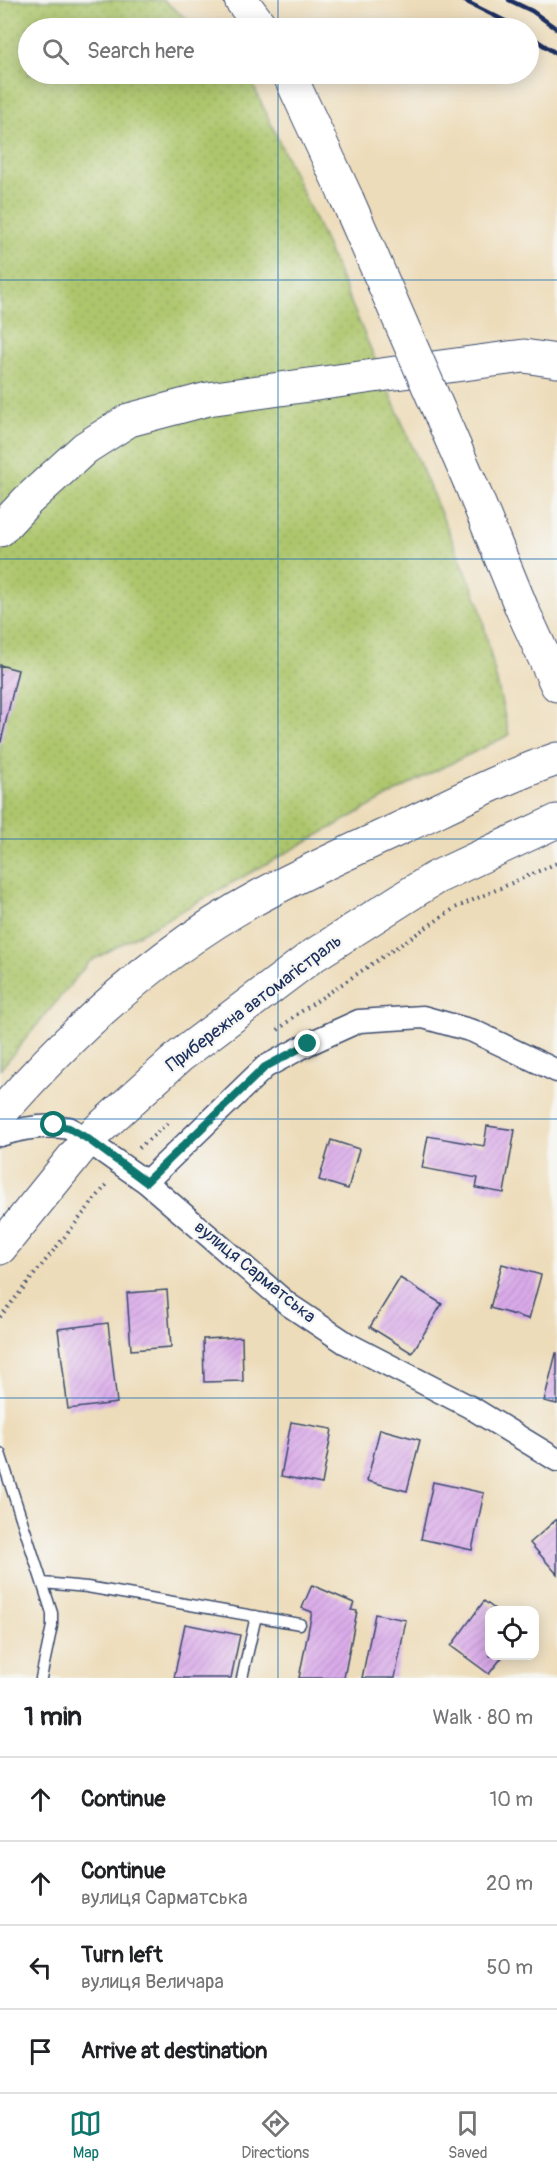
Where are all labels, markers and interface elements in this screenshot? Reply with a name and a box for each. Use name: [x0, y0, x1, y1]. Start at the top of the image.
search box: [18, 18, 539, 84]
icon: search: [39, 35, 72, 68]
text: Search here: [87, 37, 194, 65]
street label: Прибережна автомагістраль: [161, 929, 347, 1077]
route end: [294, 1030, 320, 1056]
route start: [40, 1111, 66, 1137]
street label: вулиця Сарматська: [189, 1216, 321, 1328]
map controls: [485, 1606, 539, 1660]
button: locate: [485, 1606, 539, 1660]
text: 1 min: [24, 1701, 82, 1733]
text: Walk · 80 m: [433, 1705, 533, 1730]
icon: ahead: [24, 1783, 57, 1816]
text: Continue: [81, 1785, 165, 1813]
text: 10 m: [489, 1787, 533, 1812]
text: Continue: [81, 1857, 165, 1885]
icon: ahead: [24, 1867, 57, 1900]
text: 20 m: [486, 1871, 533, 1896]
text: вулиця Сарматська: [81, 1885, 248, 1910]
text: Turn left: [81, 1941, 163, 1969]
icon: left: [24, 1951, 57, 1984]
text: 50 m: [486, 1955, 533, 1980]
text: вулиця Величара: [81, 1969, 224, 1994]
icon: arrive: [24, 2035, 57, 2068]
text: Arrive at destination: [81, 2037, 267, 2065]
tab: Map: [69, 2107, 102, 2163]
tab: Directions: [241, 2107, 309, 2163]
tab: Saved: [448, 2107, 488, 2163]

